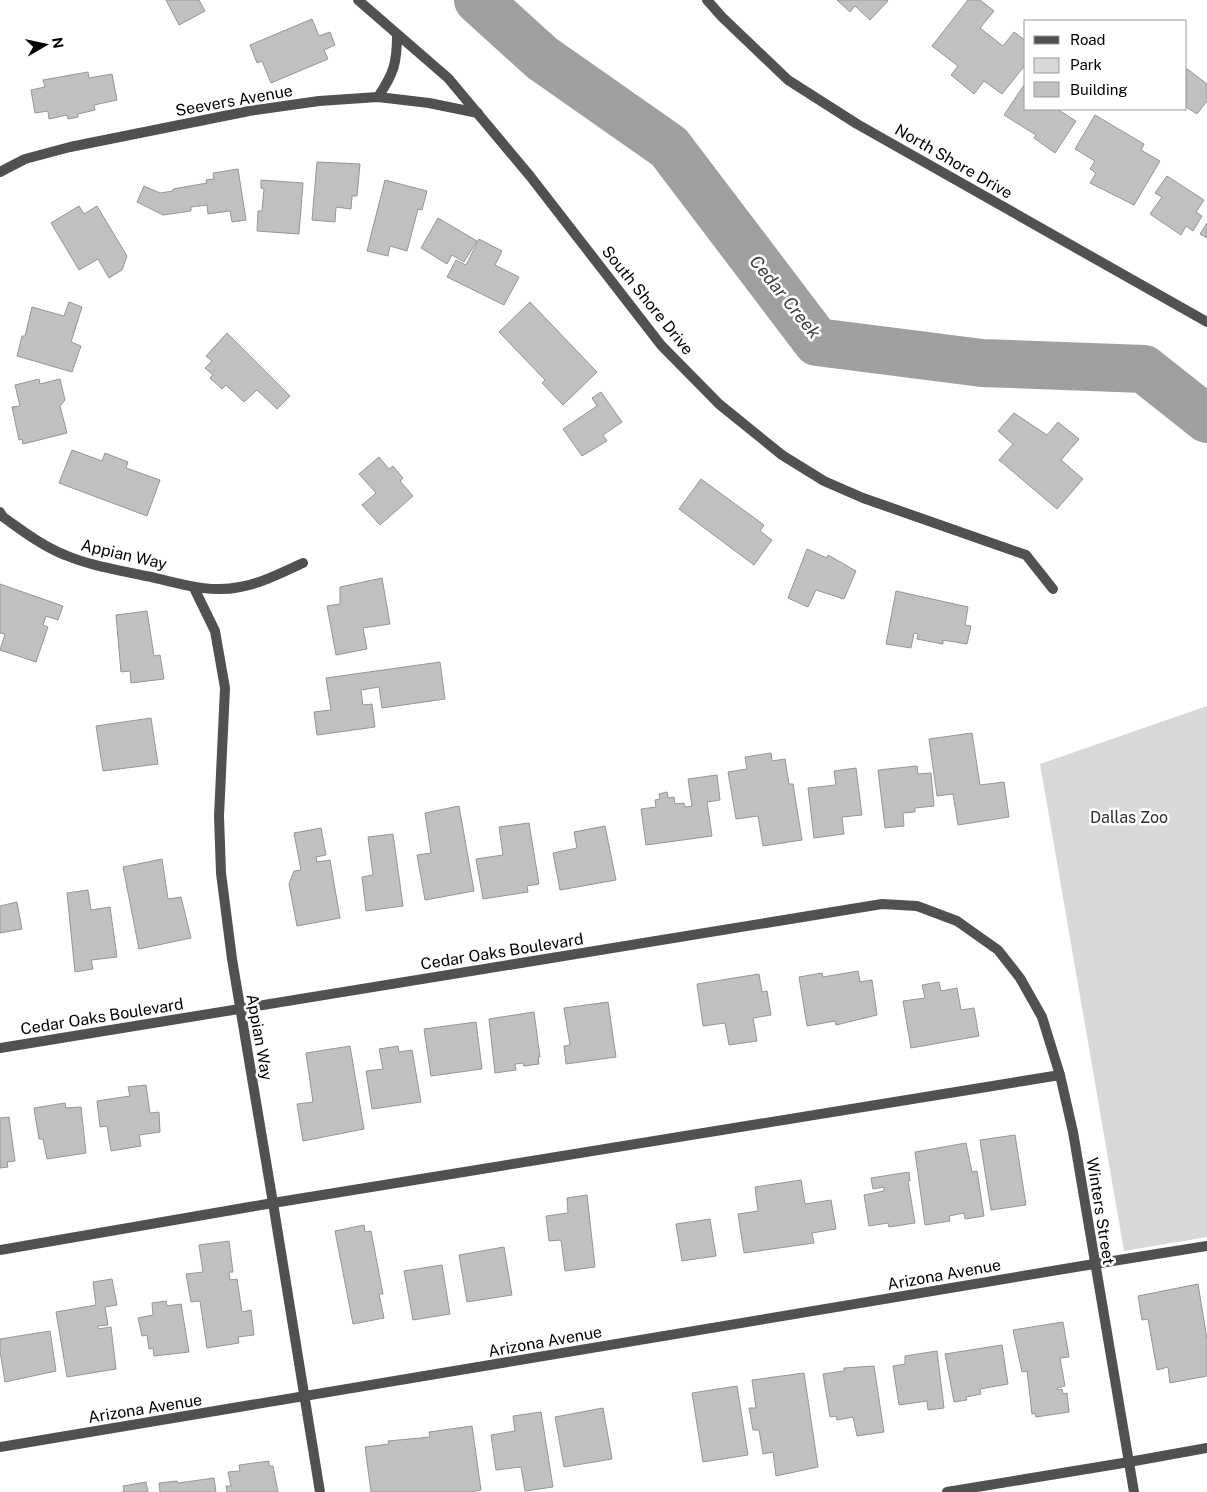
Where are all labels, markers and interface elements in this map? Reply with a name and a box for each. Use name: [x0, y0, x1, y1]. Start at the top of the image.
north arrow: [20, 20, 70, 70]
legend: [1024, 20, 1187, 110]
text: Road: [1070, 31, 1106, 48]
text: N: [49, 36, 67, 50]
text: Park: [1070, 56, 1102, 73]
street label: Seevers Avenue: [174, 81, 294, 120]
text: Building: [1070, 81, 1128, 98]
street label: North Shore Drive: [892, 120, 1016, 203]
street label: South Shore Drive: [598, 242, 697, 359]
water label: Cedar Creek: [745, 251, 825, 343]
street label: Appian Way: [79, 535, 169, 574]
park label: Dallas Zoo: [1090, 808, 1168, 827]
street label: Cedar Oaks Boulevard: [419, 929, 585, 974]
street label: Appian Way: [243, 992, 277, 1082]
street label: Cedar Oaks Boulevard: [19, 994, 185, 1039]
street label: Winters Street: [1083, 1156, 1118, 1266]
street label: Arizona Avenue: [886, 1255, 1002, 1294]
street label: Arizona Avenue: [487, 1322, 603, 1361]
street label: Arizona Avenue: [87, 1390, 203, 1427]

